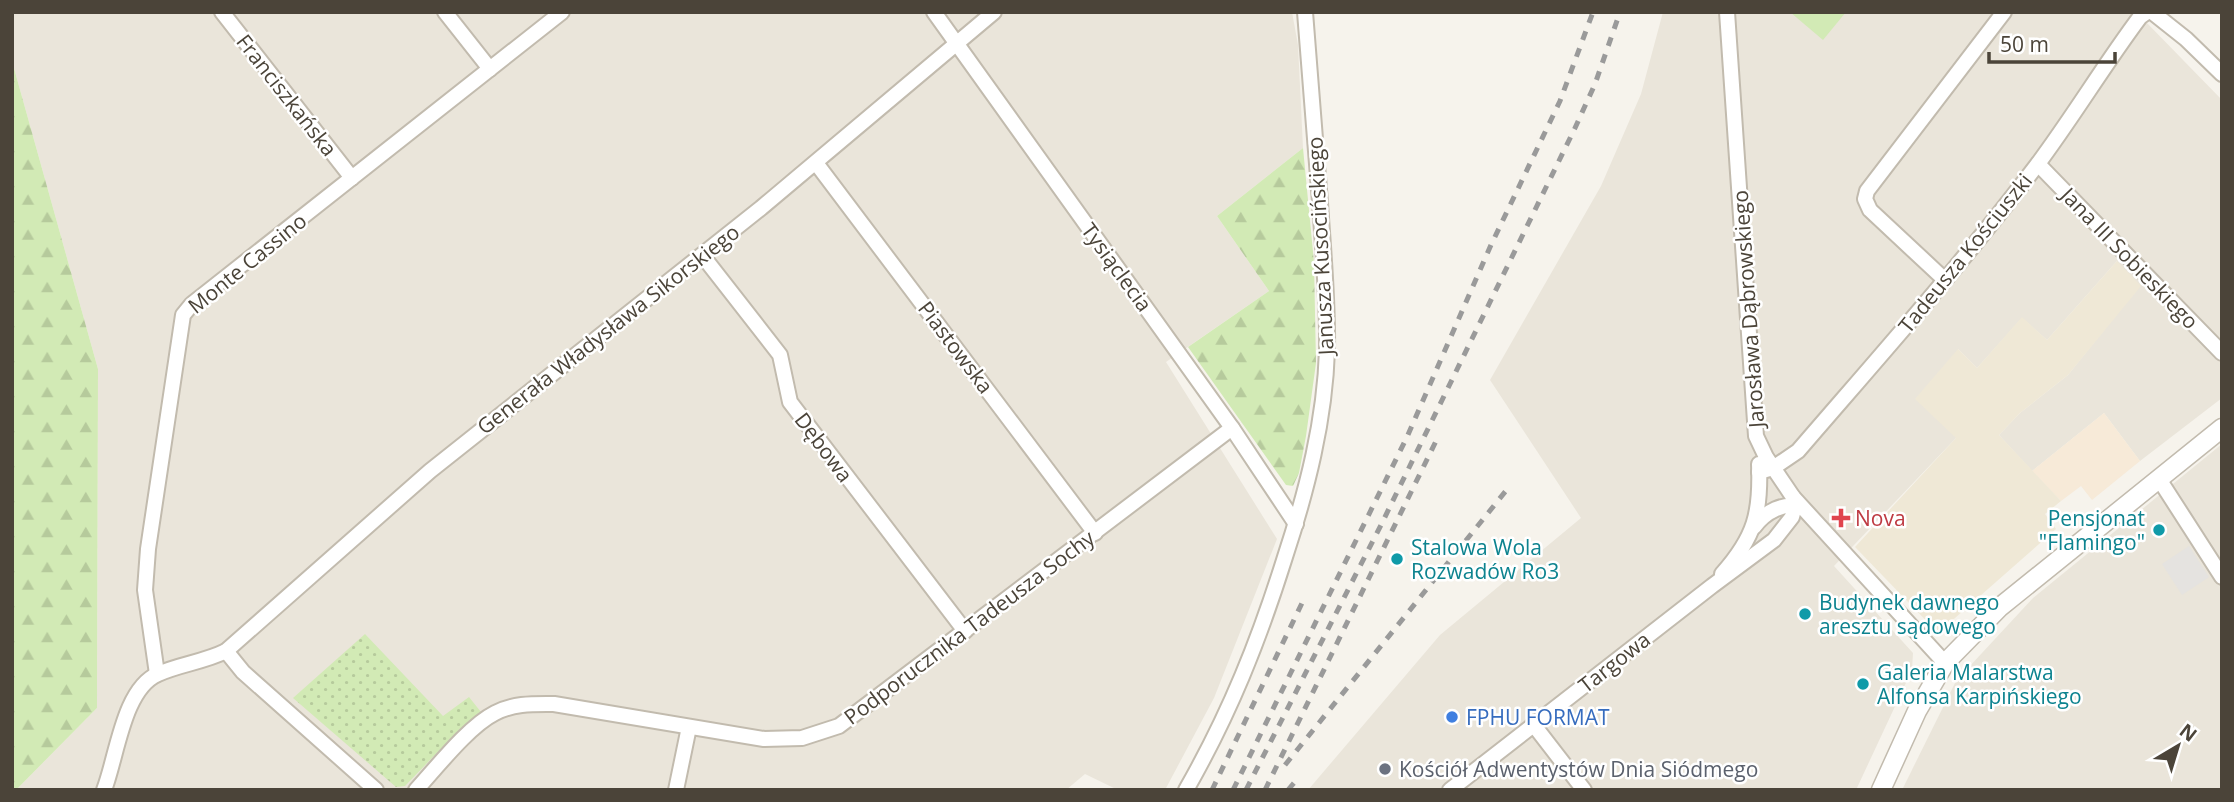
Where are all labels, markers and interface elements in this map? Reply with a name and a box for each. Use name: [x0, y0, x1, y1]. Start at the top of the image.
scale bar: [1989, 21, 2115, 65]
street label: Franciszkańska: [231, 28, 343, 162]
text: 50 m: [2000, 30, 2049, 58]
street label: Janusza Kusocińskiego: [1300, 136, 1340, 358]
street label: Tadeusza Kościuszki: [1892, 167, 2038, 339]
street label: Jana III Sobieskiego: [2054, 180, 2205, 335]
street label: Jarosława Dąbrowskiego: [1726, 189, 1770, 431]
street label: Monte Cassino: [182, 207, 312, 319]
street label: Tysiąclecia: [1075, 217, 1159, 317]
street label: Generała Władysława Sikorskiego: [471, 218, 745, 440]
street label: Piastowska: [912, 295, 1000, 399]
street label: Dębowa: [789, 406, 859, 488]
place label: Nova: [1855, 504, 1906, 532]
place label: Pensjonat "Flamingo": [2039, 504, 2145, 556]
marker: Nova: [1833, 510, 1849, 526]
marker: Pensjonat "Flamingo": [2151, 522, 2167, 538]
street label: Podporucznika Tadeusza Sochy: [838, 523, 1100, 730]
place label: Stalowa Wola Rozwadów Ro3: [1411, 533, 1559, 585]
marker: Stalowa Wola Rozwadów Ro3: [1389, 551, 1405, 567]
place label: Budynek dawnego aresztu sądowego: [1819, 588, 1999, 640]
marker: Budynek dawnego aresztu sądowego: [1797, 606, 1813, 622]
street label: Targowa: [1572, 625, 1656, 699]
place label: Galeria Malarstwa Alfonsa Karpińskiego: [1877, 658, 2082, 710]
marker: Galeria Malarstwa Alfonsa Karpińskiego: [1855, 676, 1871, 692]
place label: FPHU FORMAT: [1466, 703, 1610, 731]
marker: FPHU FORMAT: [1444, 709, 1460, 725]
north arrow: [2143, 711, 2213, 781]
text: N: [2174, 718, 2203, 748]
place label: Kościół Adwentystów Dnia Siódmego: [1399, 755, 1758, 783]
marker: Kościół Adwentystów Dnia Siódmego: [1377, 761, 1393, 777]

